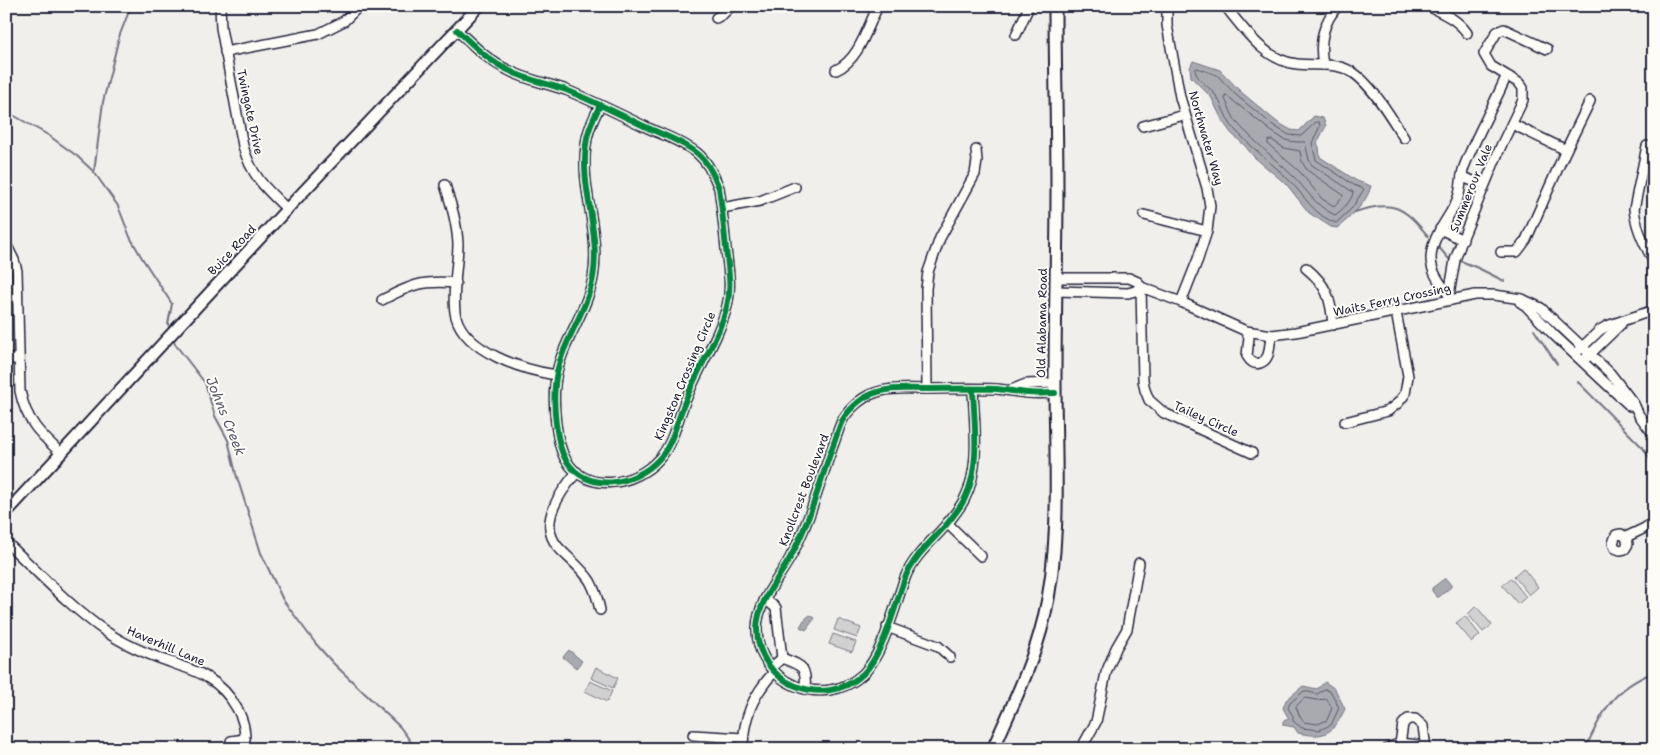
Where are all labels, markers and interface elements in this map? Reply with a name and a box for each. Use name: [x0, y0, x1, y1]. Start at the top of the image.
street label: Twingate Drive: [233, 68, 267, 156]
street label: Northwater Way: [1185, 89, 1227, 187]
street label: Summerour Vale: [1446, 141, 1496, 235]
street label: Buice Road: [204, 221, 260, 279]
street label: Old Alabama Road: [1033, 267, 1051, 378]
street label: Waits Ferry Crossing: [1332, 280, 1452, 320]
street label: Kingston Crossing Circle: [651, 309, 720, 443]
water label: Johns Creek: [202, 374, 250, 458]
street label: Tailey Circle: [1171, 398, 1241, 441]
street label: Knollcrest Boulevard: [775, 431, 833, 549]
street label: Haverhill Lane: [124, 622, 208, 670]

